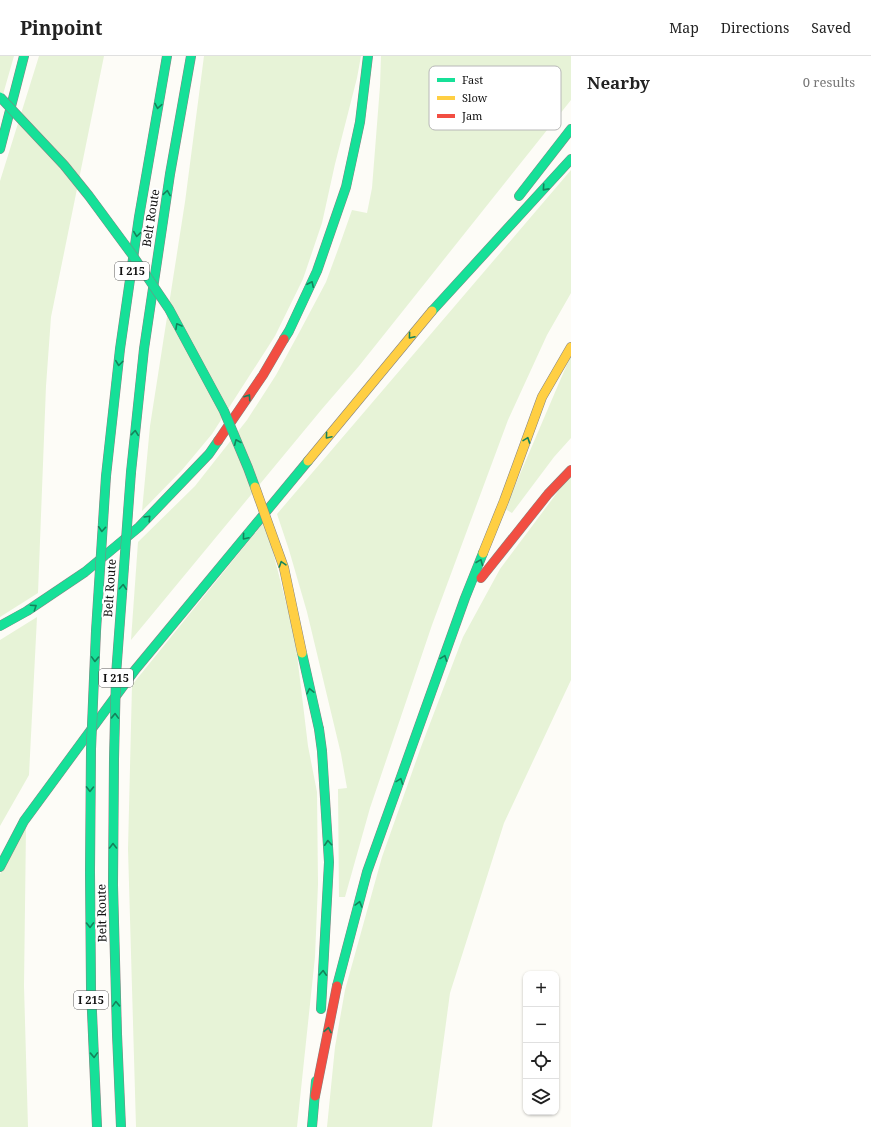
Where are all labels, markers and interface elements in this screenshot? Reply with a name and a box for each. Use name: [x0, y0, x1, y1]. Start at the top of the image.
text: Pinpoint: [20, 15, 102, 41]
text: Map: [669, 18, 699, 37]
text: Directions: [721, 18, 789, 37]
text: Saved: [811, 18, 851, 37]
legend: [429, 66, 561, 130]
text: Nearby: [587, 71, 650, 94]
text: Fast: [462, 72, 483, 87]
text: 0 results: [803, 73, 855, 91]
text: Slow: [462, 90, 488, 105]
one-way arrow: [154, 103, 163, 109]
text: Jam: [461, 108, 483, 123]
one-way arrow: [542, 183, 549, 190]
street label: Belt Route: [138, 188, 163, 248]
one-way arrow: [162, 190, 171, 197]
one-way arrow: [133, 231, 142, 237]
road number: I 215: [115, 262, 149, 280]
one-way arrow: [306, 280, 314, 288]
one-way arrow: [176, 323, 183, 331]
one-way arrow: [408, 331, 415, 339]
one-way arrow: [115, 360, 124, 366]
one-way arrow: [244, 395, 251, 402]
one-way arrow: [130, 430, 139, 436]
one-way arrow: [325, 432, 332, 439]
one-way arrow: [522, 437, 530, 444]
one-way arrow: [234, 439, 242, 447]
one-way arrow: [143, 516, 150, 523]
one-way arrow: [98, 526, 107, 532]
one-way arrow: [243, 532, 250, 539]
street label: Belt Route: [99, 558, 120, 618]
one-way arrow: [475, 558, 483, 566]
one-way arrow: [278, 561, 287, 568]
one-way arrow: [118, 584, 127, 590]
one-way arrow: [30, 604, 37, 612]
one-way arrow: [439, 655, 447, 662]
one-way arrow: [90, 656, 99, 662]
road number: I 215: [99, 669, 133, 687]
one-way arrow: [307, 688, 315, 694]
one-way arrow: [111, 713, 119, 719]
one-way arrow: [395, 777, 403, 784]
one-way arrow: [86, 786, 95, 792]
one-way arrow: [323, 840, 332, 846]
one-way arrow: [109, 843, 117, 849]
street label: Belt Route: [92, 884, 111, 942]
one-way arrow: [354, 901, 362, 907]
one-way arrow: [86, 922, 94, 928]
one-way arrow: [318, 970, 327, 976]
map controls: [523, 971, 559, 1115]
button: +: [523, 971, 559, 1007]
road number: I 215: [74, 991, 108, 1009]
one-way arrow: [112, 1001, 120, 1007]
button: −: [523, 1007, 559, 1043]
one-way arrow: [324, 1027, 332, 1033]
button: locate: [523, 1043, 559, 1079]
one-way arrow: [89, 1052, 98, 1058]
button: layers: [523, 1079, 559, 1115]

